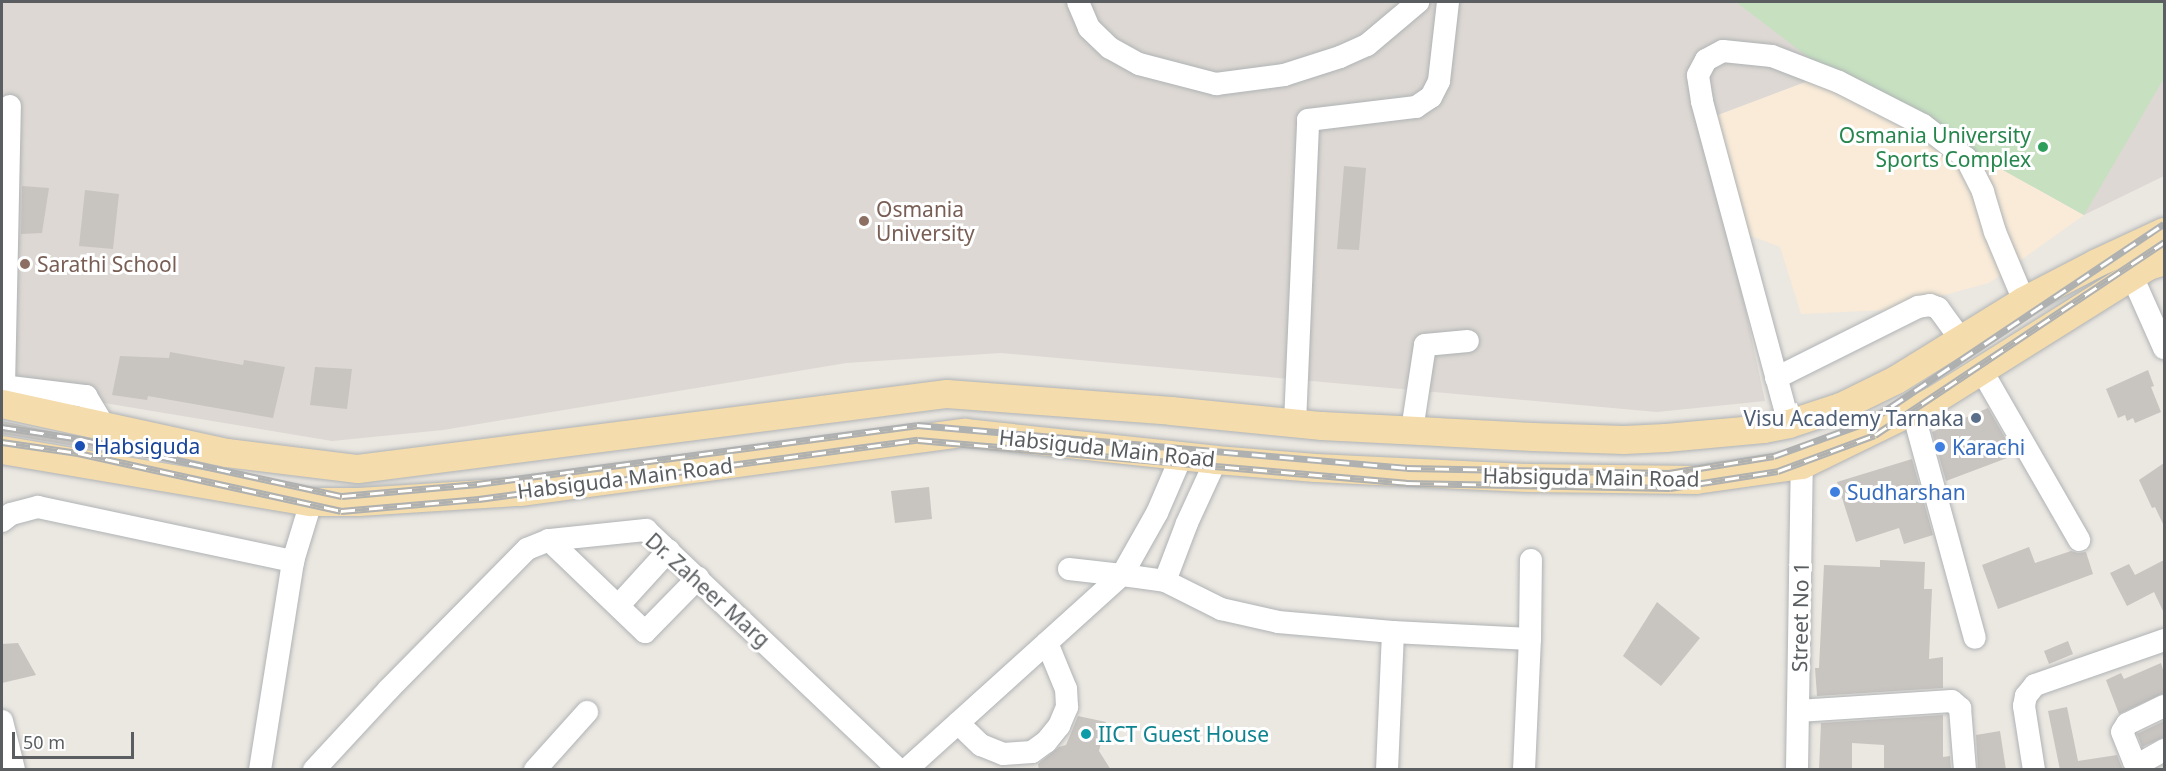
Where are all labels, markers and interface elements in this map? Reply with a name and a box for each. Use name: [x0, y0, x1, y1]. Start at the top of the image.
place label: Osmania University Sports Complex: [1839, 122, 2031, 172]
marker: Osmania University Sports Complex: [2036, 140, 2050, 154]
place label: Osmania University: [876, 196, 975, 246]
marker: Osmania University: [857, 214, 871, 228]
place label: Sarathi School: [37, 251, 177, 277]
marker: Sarathi School: [18, 257, 32, 271]
place label: Visu Academy Tarnaka: [1743, 405, 1964, 431]
marker: Visu Academy Tarnaka: [1969, 411, 1983, 425]
street label: Habsiguda Main Road: [998, 424, 1216, 472]
place label: Habsiguda: [94, 433, 200, 459]
place label: Karachi: [1952, 434, 2025, 460]
marker: Habsiguda: [71, 437, 89, 455]
marker: Karachi: [1933, 440, 1947, 454]
street label: Habsiguda Main Road: [516, 452, 734, 504]
street label: Habsiguda Main Road: [1482, 463, 1700, 491]
place label: Sudharshan: [1847, 479, 1966, 505]
marker: Sudharshan: [1828, 485, 1842, 499]
street label: Dr. Zaheer Marg: [641, 528, 775, 652]
street label: Street No 1: [1786, 562, 1814, 672]
scale bar: [15, 720, 136, 758]
place label: IICT Guest House: [1098, 721, 1269, 747]
marker: IICT Guest House: [1079, 727, 1093, 741]
text: 50 m: [23, 730, 65, 754]

